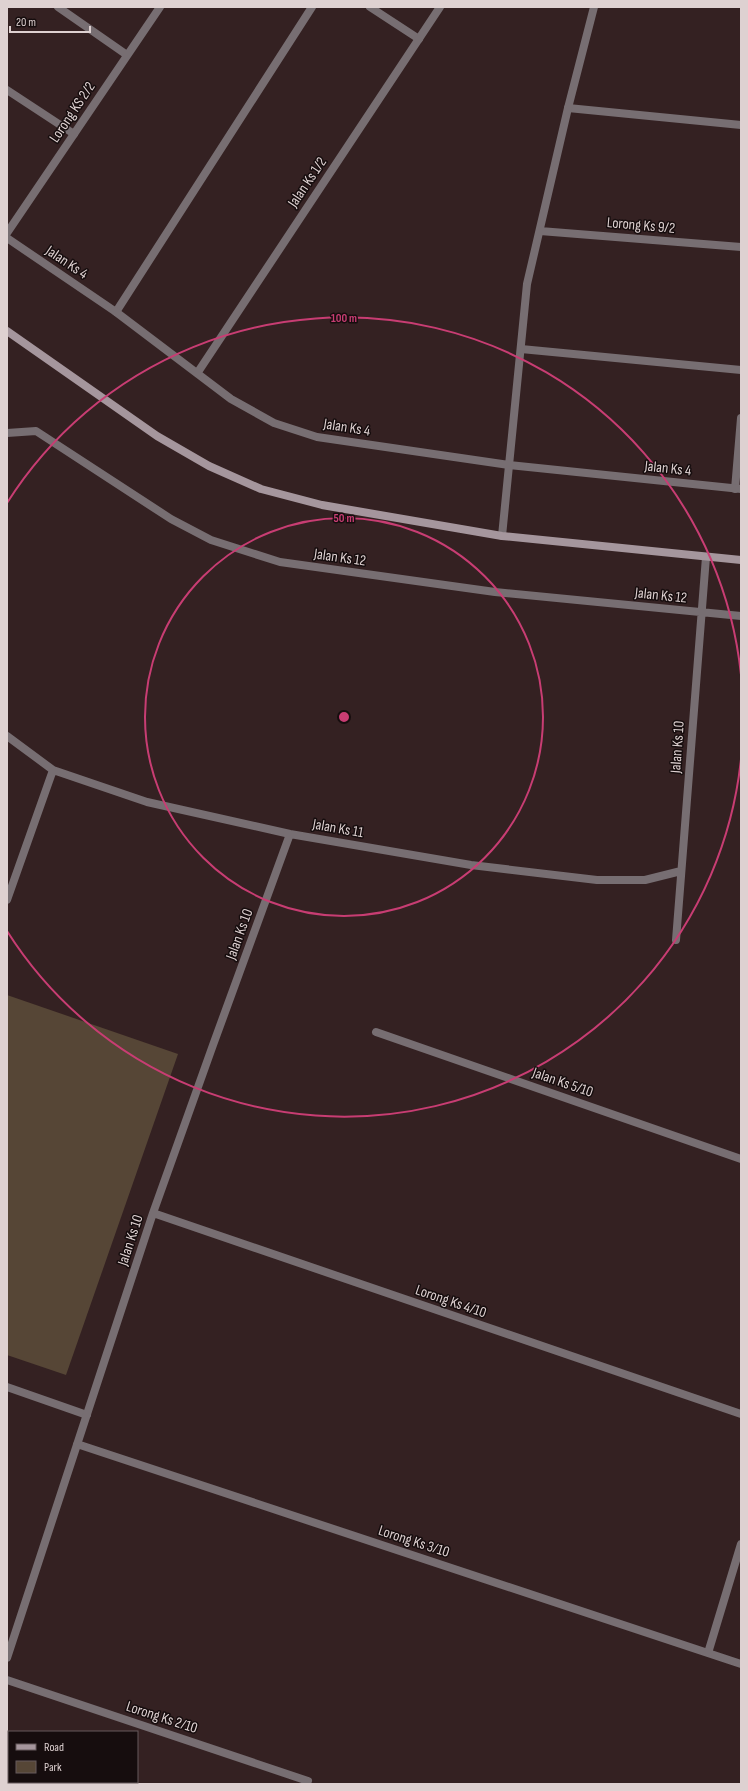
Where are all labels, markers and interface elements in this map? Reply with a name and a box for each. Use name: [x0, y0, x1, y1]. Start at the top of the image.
scale bar: [10, 8, 90, 34]
text: 20 m: [16, 15, 36, 30]
street label: Lorong KS 2/2: [45, 78, 100, 146]
street label: Jalan Ks 1/2: [283, 153, 331, 212]
street label: Lorong Ks 9/2: [606, 213, 676, 238]
street label: Jalan Ks 4: [41, 241, 91, 283]
text: 100 m: [331, 311, 357, 326]
street label: Jalan Ks 4: [321, 414, 372, 441]
street label: Jalan Ks 4: [643, 456, 692, 480]
text: 50 m: [334, 511, 354, 526]
street label: Jalan Ks 12: [312, 544, 367, 571]
street label: Jalan Ks 12: [633, 583, 688, 608]
centre of rings: [337, 710, 351, 724]
street label: Jalan Ks 10: [666, 720, 689, 775]
street label: Jalan Ks 11: [310, 815, 365, 842]
street label: Jalan Ks 10: [221, 906, 257, 963]
street label: Jalan Ks 5/10: [529, 1063, 596, 1102]
street label: Jalan Ks 10: [113, 1212, 148, 1269]
street label: Lorong Ks 4/10: [413, 1280, 489, 1322]
street label: Lorong Ks 3/10: [376, 1521, 452, 1562]
street label: Lorong Ks 2/10: [124, 1697, 200, 1738]
legend: [8, 1731, 138, 1783]
text: Road: [44, 1740, 64, 1755]
text: Park: [44, 1760, 62, 1775]

